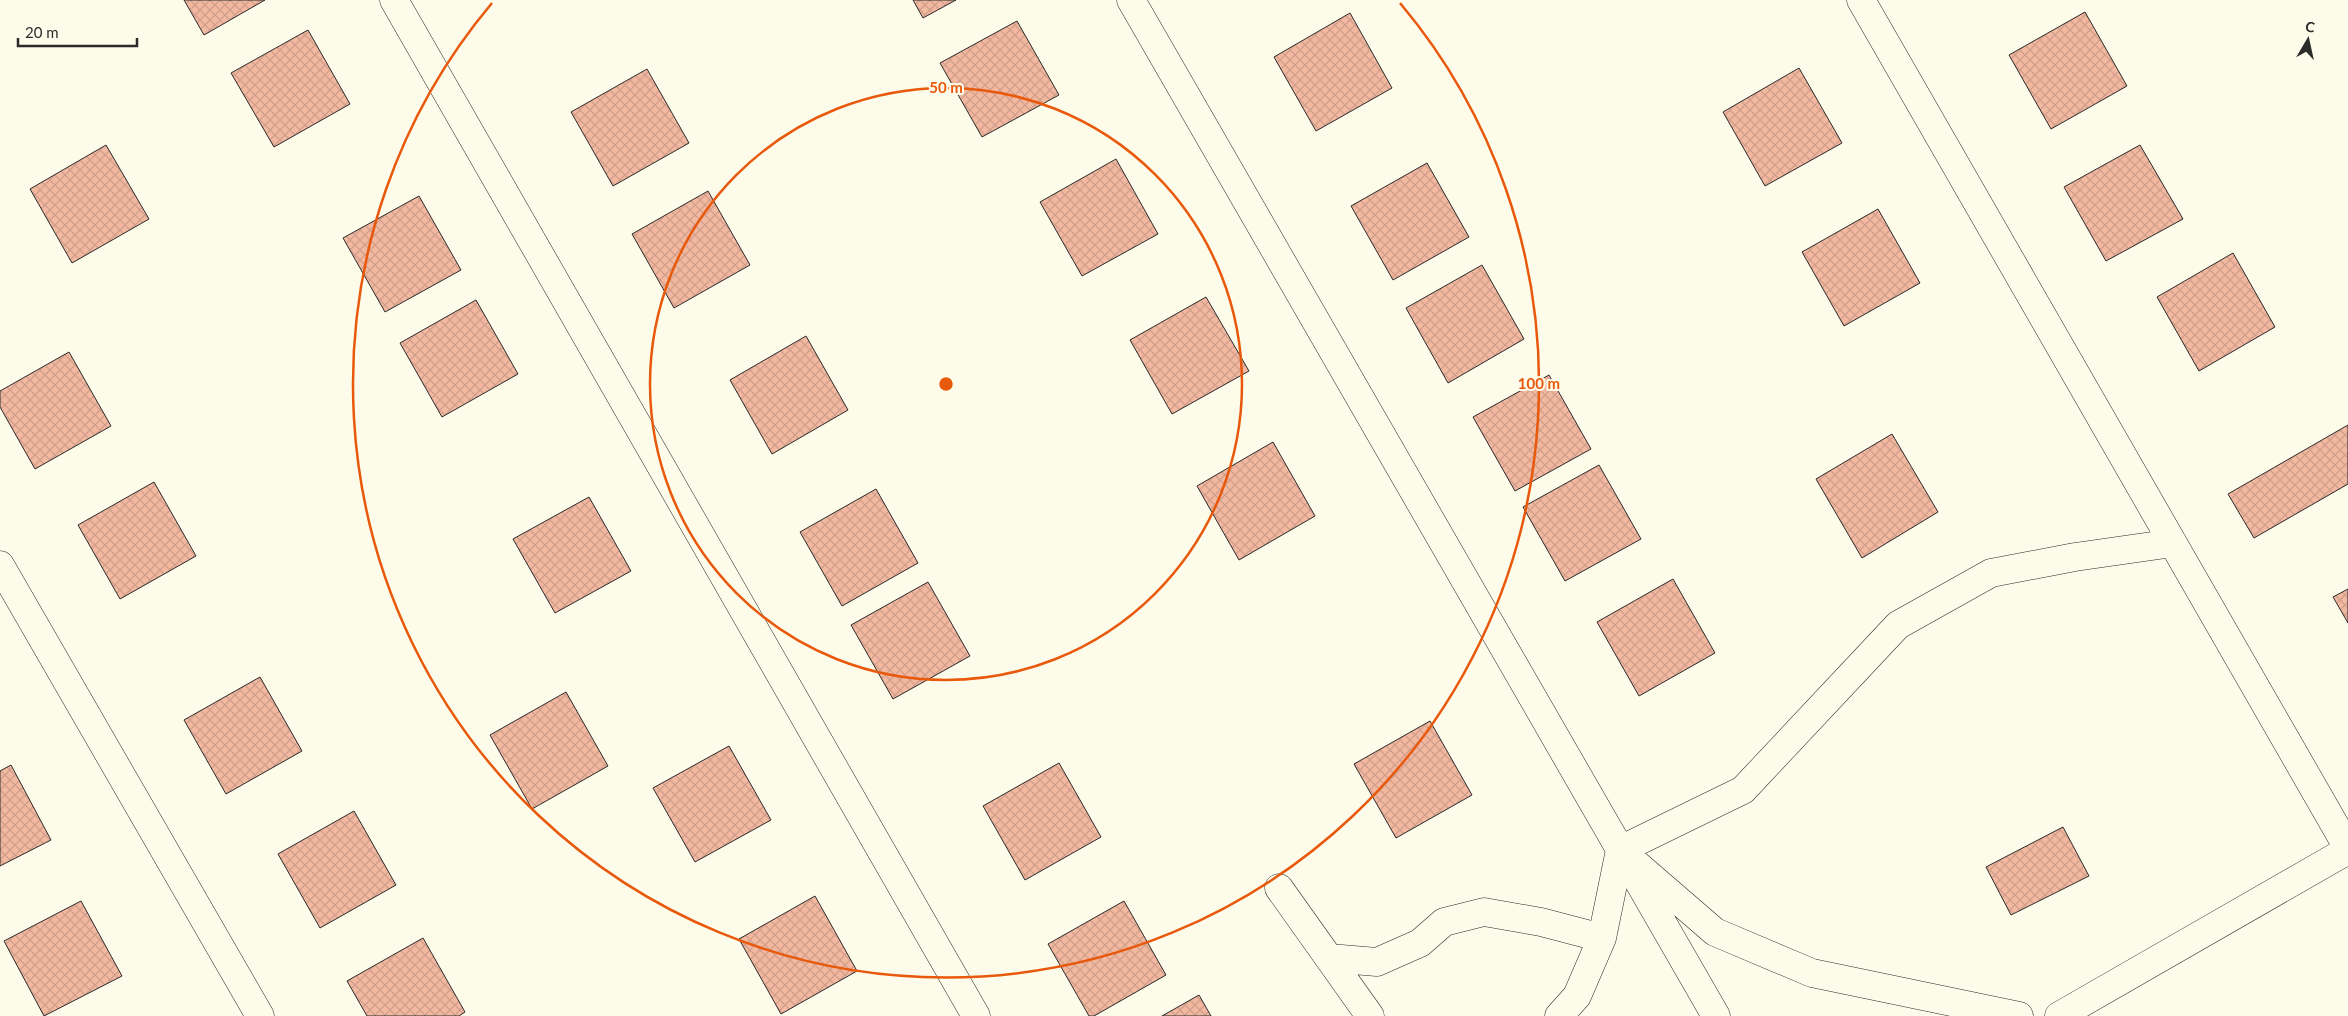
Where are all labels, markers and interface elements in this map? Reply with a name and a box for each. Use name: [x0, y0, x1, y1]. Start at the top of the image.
scale bar: [18, 15, 136, 47]
north arrow: [2283, 15, 2333, 65]
text: С: [2304, 18, 2317, 36]
text: 20 m: [25, 23, 59, 41]
text: 50 m: [929, 78, 963, 96]
text: 100 m: [1518, 374, 1560, 392]
centre of rings: [937, 375, 955, 393]

